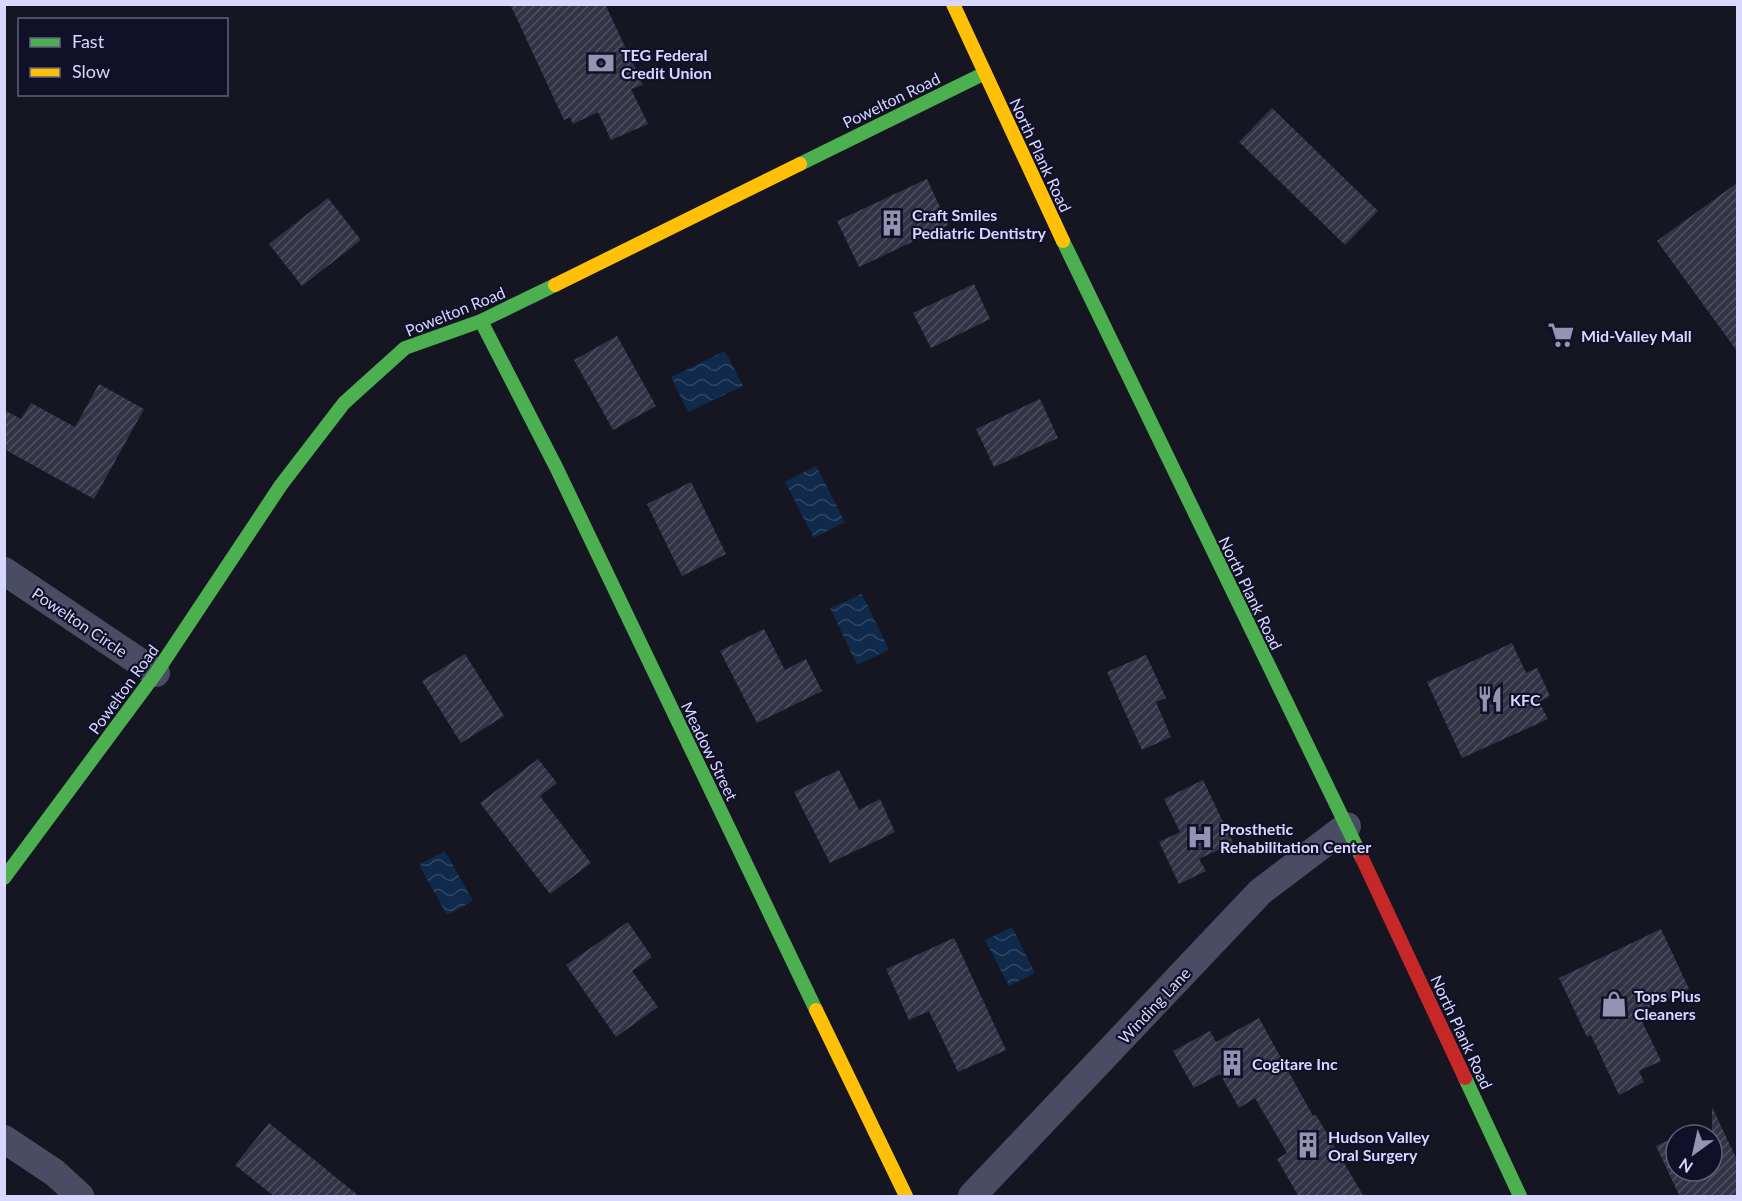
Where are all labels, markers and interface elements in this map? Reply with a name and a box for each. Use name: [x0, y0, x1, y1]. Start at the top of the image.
legend: [18, 18, 228, 96]
text: Fast: [72, 30, 105, 52]
place label: TEG Federal Credit Union: [621, 45, 712, 82]
bank icon: TEG Federal Credit Union: [586, 48, 616, 78]
text: Slow: [72, 60, 110, 82]
street label: Powelton Road: [839, 68, 943, 132]
street label: North Plank Road: [1006, 95, 1076, 215]
place label: Craft Smiles Pediatric Dentistry: [912, 205, 1047, 242]
building icon: Craft Smiles Pediatric Dentistry: [877, 208, 907, 238]
street label: Powelton Road: [402, 282, 508, 340]
supermarket icon: Mid-Valley Mall: [1546, 320, 1576, 350]
place label: Mid-Valley Mall: [1581, 326, 1692, 345]
street label: North Plank Road: [1215, 533, 1287, 653]
street label: Powelton Circle: [29, 583, 131, 661]
street label: Powelton Road: [84, 640, 162, 738]
restaurant icon: KFC: [1475, 684, 1505, 714]
place label: KFC: [1510, 690, 1541, 709]
street label: Meadow Street: [678, 699, 742, 804]
place label: Prosthetic Rehabilitation Center: [1220, 819, 1371, 856]
hospital icon: Prosthetic Rehabilitation Center: [1185, 822, 1215, 852]
street label: Winding Lane: [1114, 963, 1194, 1047]
street label: North Plank Road: [1427, 972, 1497, 1092]
place label: Tops Plus Cleaners: [1634, 986, 1701, 1023]
shop icon: Tops Plus Cleaners: [1599, 989, 1629, 1019]
building icon: Cogitare Inc: [1217, 1048, 1247, 1078]
place label: Cogitare Inc: [1252, 1054, 1338, 1073]
north arrow: [1664, 1123, 1724, 1183]
place label: Hudson Valley Oral Surgery: [1328, 1127, 1430, 1164]
building icon: Hudson Valley Oral Surgery: [1293, 1130, 1323, 1160]
text: N: [1675, 1155, 1696, 1177]

